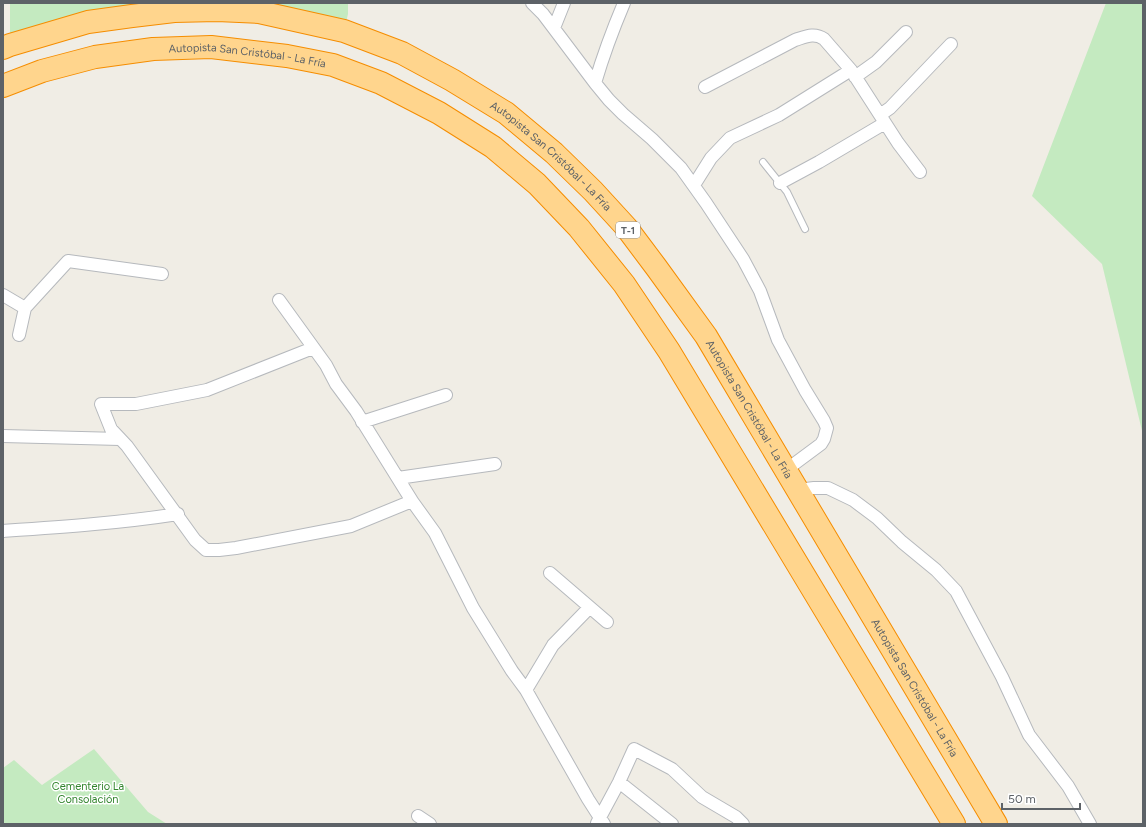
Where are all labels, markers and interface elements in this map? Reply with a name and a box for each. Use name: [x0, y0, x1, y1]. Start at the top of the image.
street label: Autopista San Cristóbal - La Fría: [168, 41, 327, 70]
street label: Autopista San Cristóbal - La Fría: [488, 99, 614, 214]
road number: T-1: [616, 222, 640, 238]
street label: Autopista San Cristóbal - La Fría: [703, 338, 795, 481]
street label: Autopista San Cristóbal - La Fría: [869, 617, 961, 759]
park label: Cementerio La Consolación: [52, 780, 124, 806]
scale bar: [1002, 785, 1080, 811]
text: 50 m: [1008, 792, 1036, 806]

